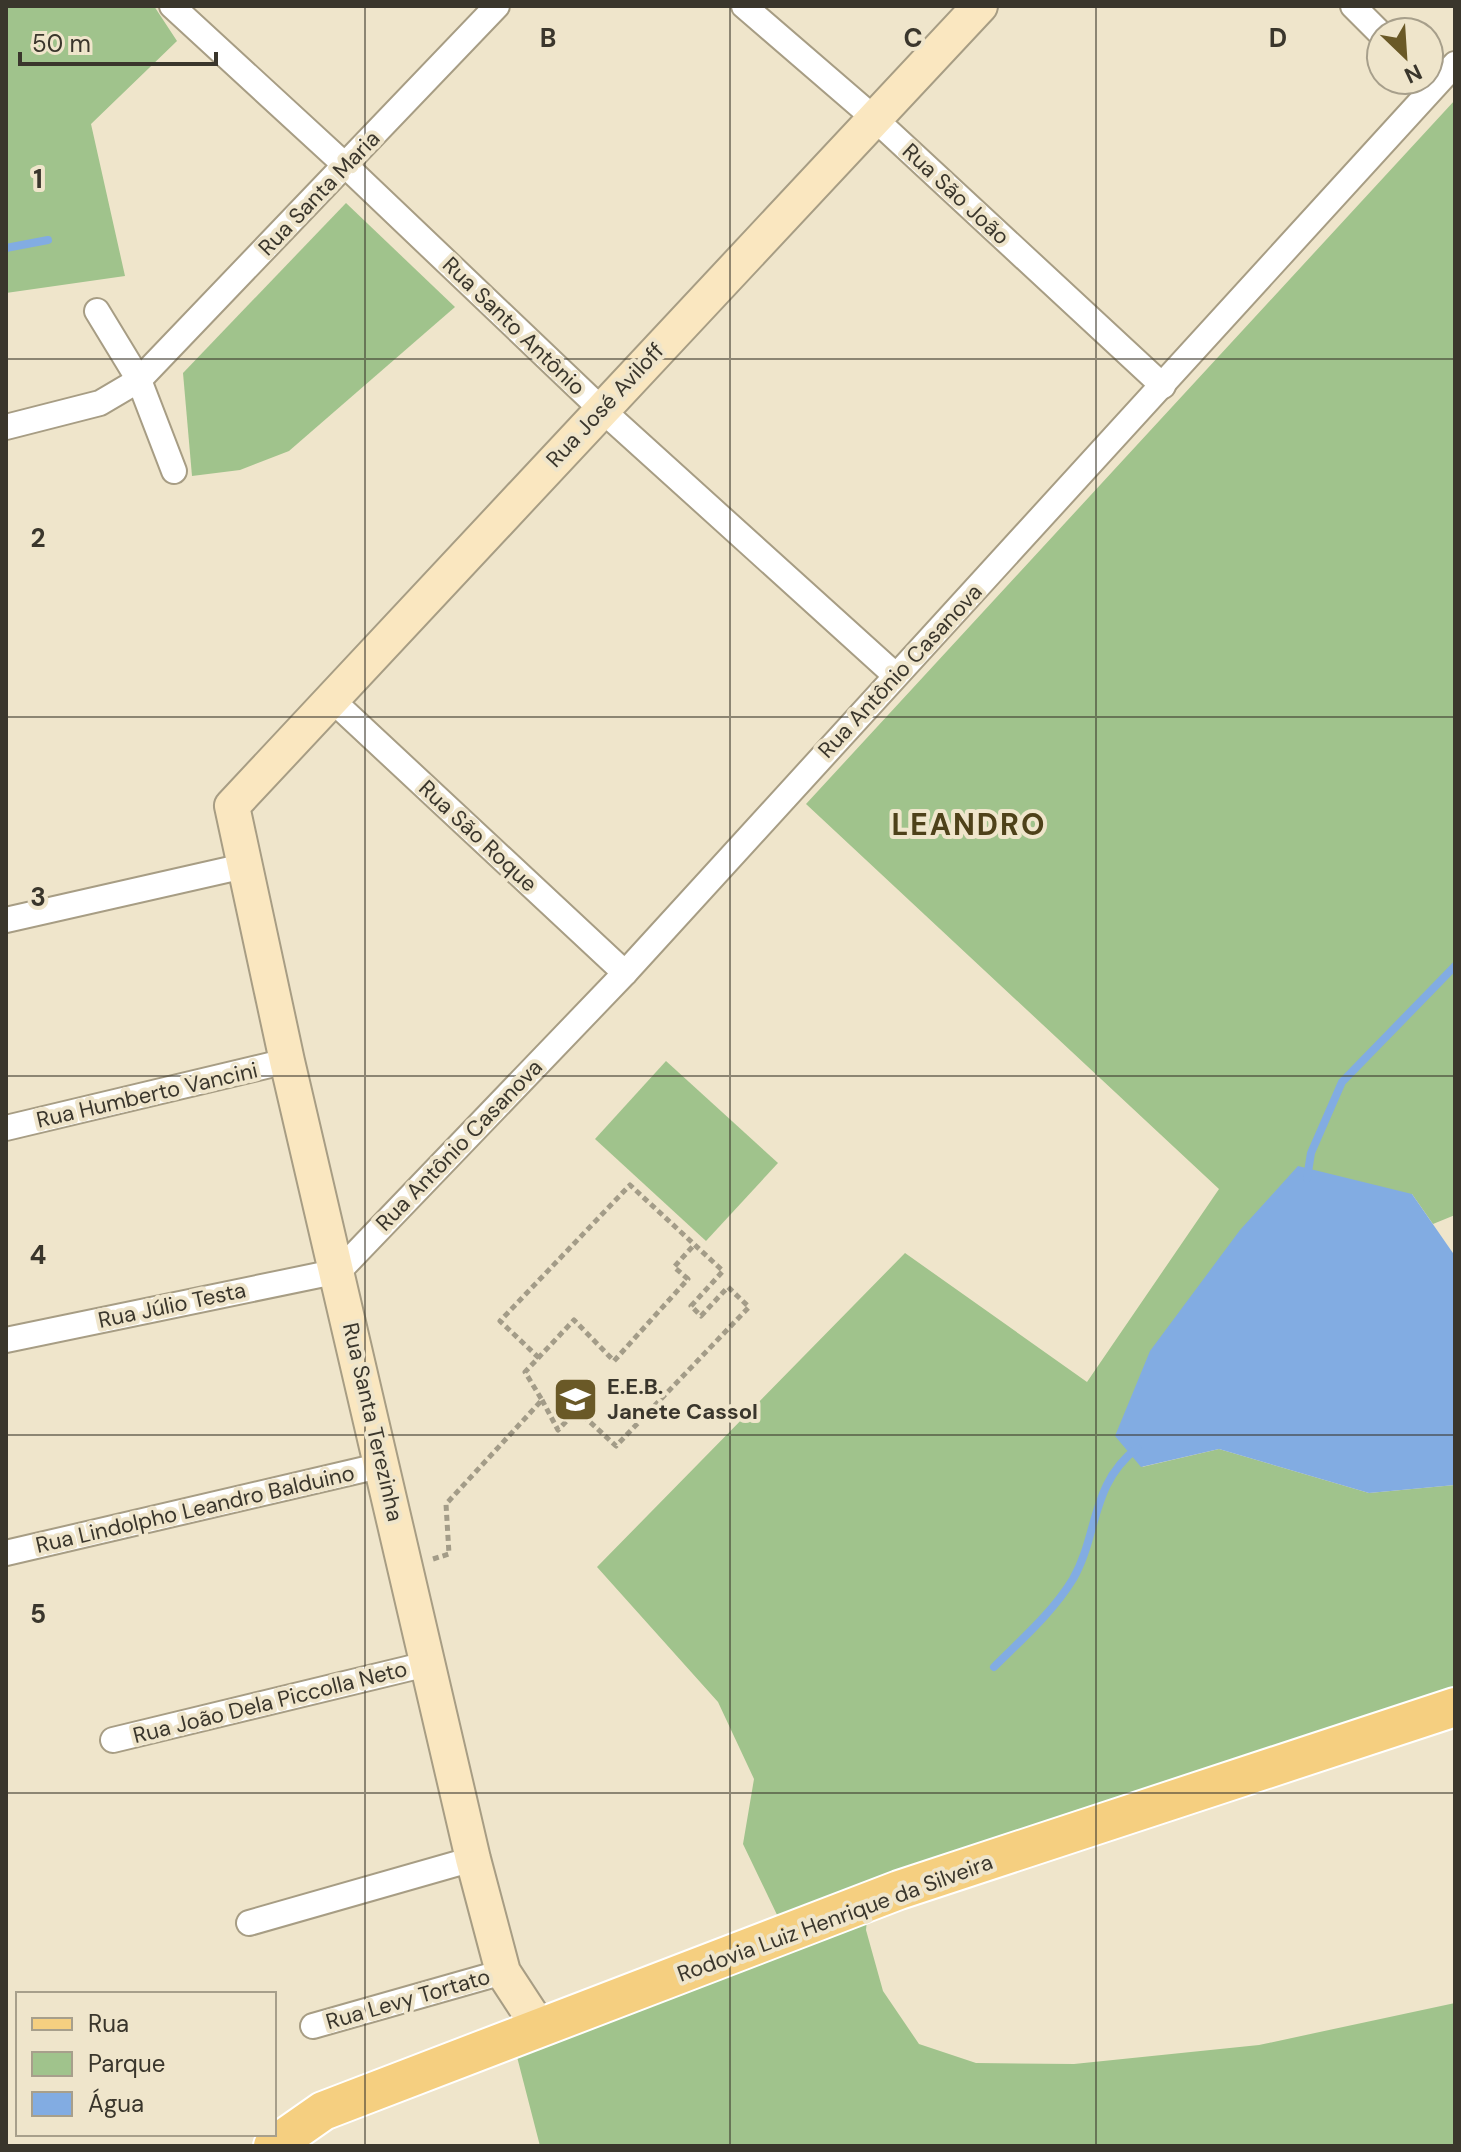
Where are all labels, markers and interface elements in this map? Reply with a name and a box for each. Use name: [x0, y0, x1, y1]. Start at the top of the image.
scale bar: [20, 16, 216, 66]
north arrow: [1365, 16, 1445, 96]
text: B: [540, 21, 556, 55]
text: C: [903, 21, 923, 55]
text: D: [1269, 21, 1287, 55]
text: 50 m: [32, 28, 91, 59]
text: N: [1400, 57, 1427, 90]
street label: Rua Santa Maria: [252, 124, 386, 262]
street label: Rua São João: [896, 137, 1016, 251]
text: 1: [33, 162, 43, 196]
street label: Rua Santo Antônio: [436, 250, 592, 402]
street label: Rua José Aviloff: [540, 337, 670, 473]
text: 2: [30, 521, 46, 555]
street label: Rua Antônio Casanova: [812, 578, 988, 764]
street label: Rua São Roque: [413, 774, 543, 898]
district label: LEANDRO: [891, 805, 1047, 844]
text: 3: [30, 880, 46, 914]
street label: Rua Antônio Casanova: [369, 1053, 549, 1237]
street label: Rua Humberto Vancini: [34, 1055, 260, 1135]
text: 4: [30, 1238, 46, 1272]
street label: Rua Júlio Testa: [96, 1275, 248, 1335]
street label: Rua Santa Terezinha: [336, 1320, 410, 1524]
place label: E.E.B. Janete Cassol: [607, 1372, 758, 1426]
school or university icon: E.E.B. Janete Cassol: [552, 1375, 600, 1423]
street label: Rua Lindolpho Leandro Balduino: [33, 1458, 357, 1560]
text: 5: [30, 1597, 46, 1631]
street label: Rua João Dela Piccolla Neto: [130, 1654, 410, 1750]
street label: Rodovia Luiz Henrique da Silveira: [673, 1847, 997, 1989]
street label: Rua Levy Tortato: [323, 1962, 493, 2036]
legend: [16, 1992, 276, 2136]
text: Rua: [88, 2008, 129, 2039]
text: Parque: [88, 2048, 165, 2079]
text: Água: [88, 2088, 144, 2119]

